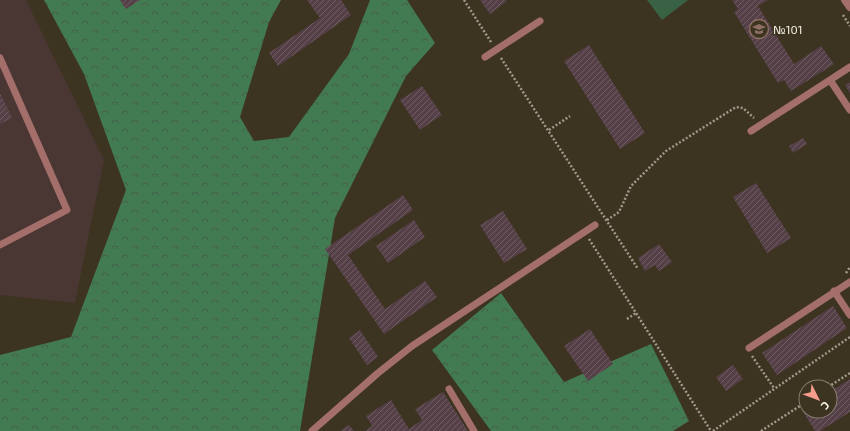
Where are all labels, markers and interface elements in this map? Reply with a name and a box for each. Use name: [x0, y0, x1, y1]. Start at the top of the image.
school or university icon: №101: [748, 18, 770, 40]
place label: №101: [773, 22, 803, 36]
north arrow: [798, 379, 838, 419]
text: С: [818, 399, 833, 413]

